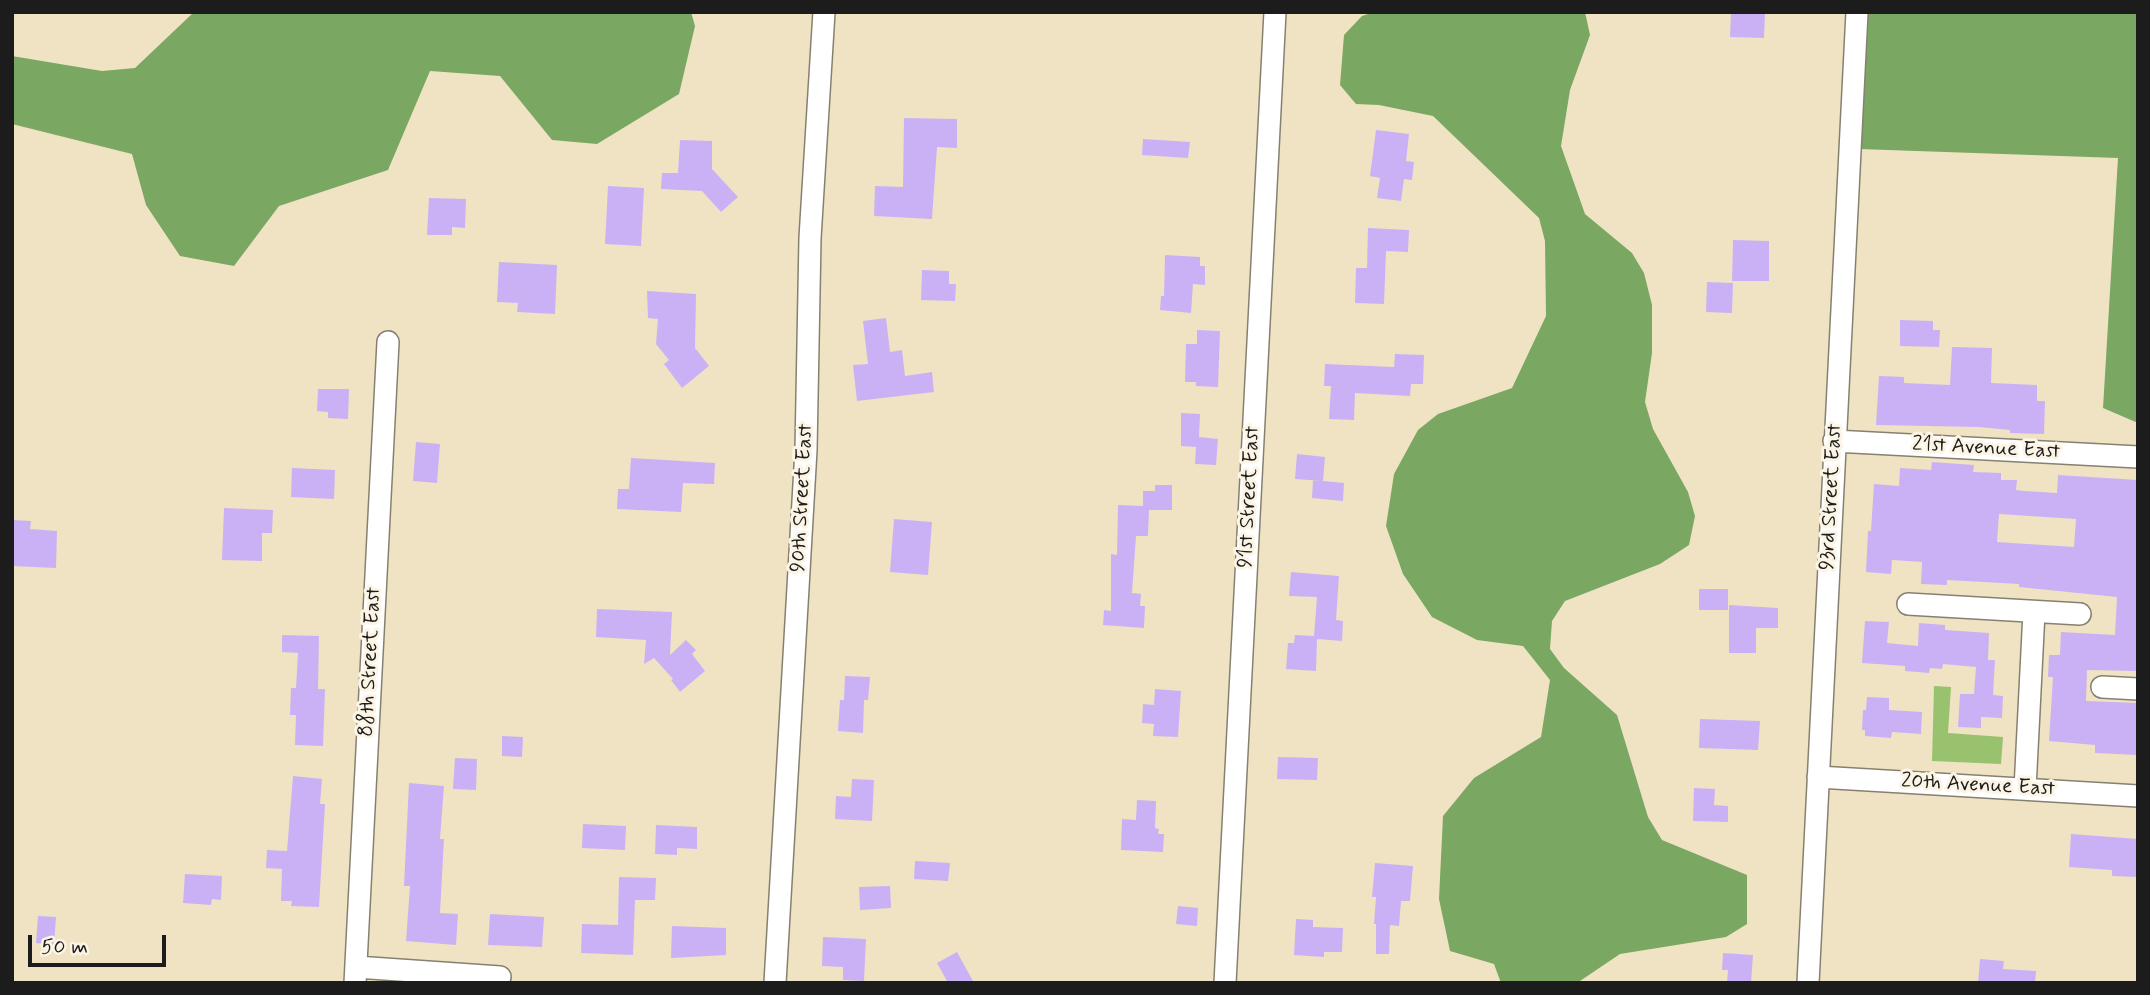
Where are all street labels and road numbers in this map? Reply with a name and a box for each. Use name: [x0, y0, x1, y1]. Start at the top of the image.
street label: 90th Street East: [787, 423, 819, 573]
street label: 93rd Street East: [1816, 423, 1848, 571]
street label: 91st Street East: [1234, 425, 1266, 569]
street label: 21st Avenue East: [1911, 433, 2061, 465]
street label: 88th Street East: [355, 587, 387, 737]
street label: 20th Avenue East: [1900, 769, 2056, 803]

